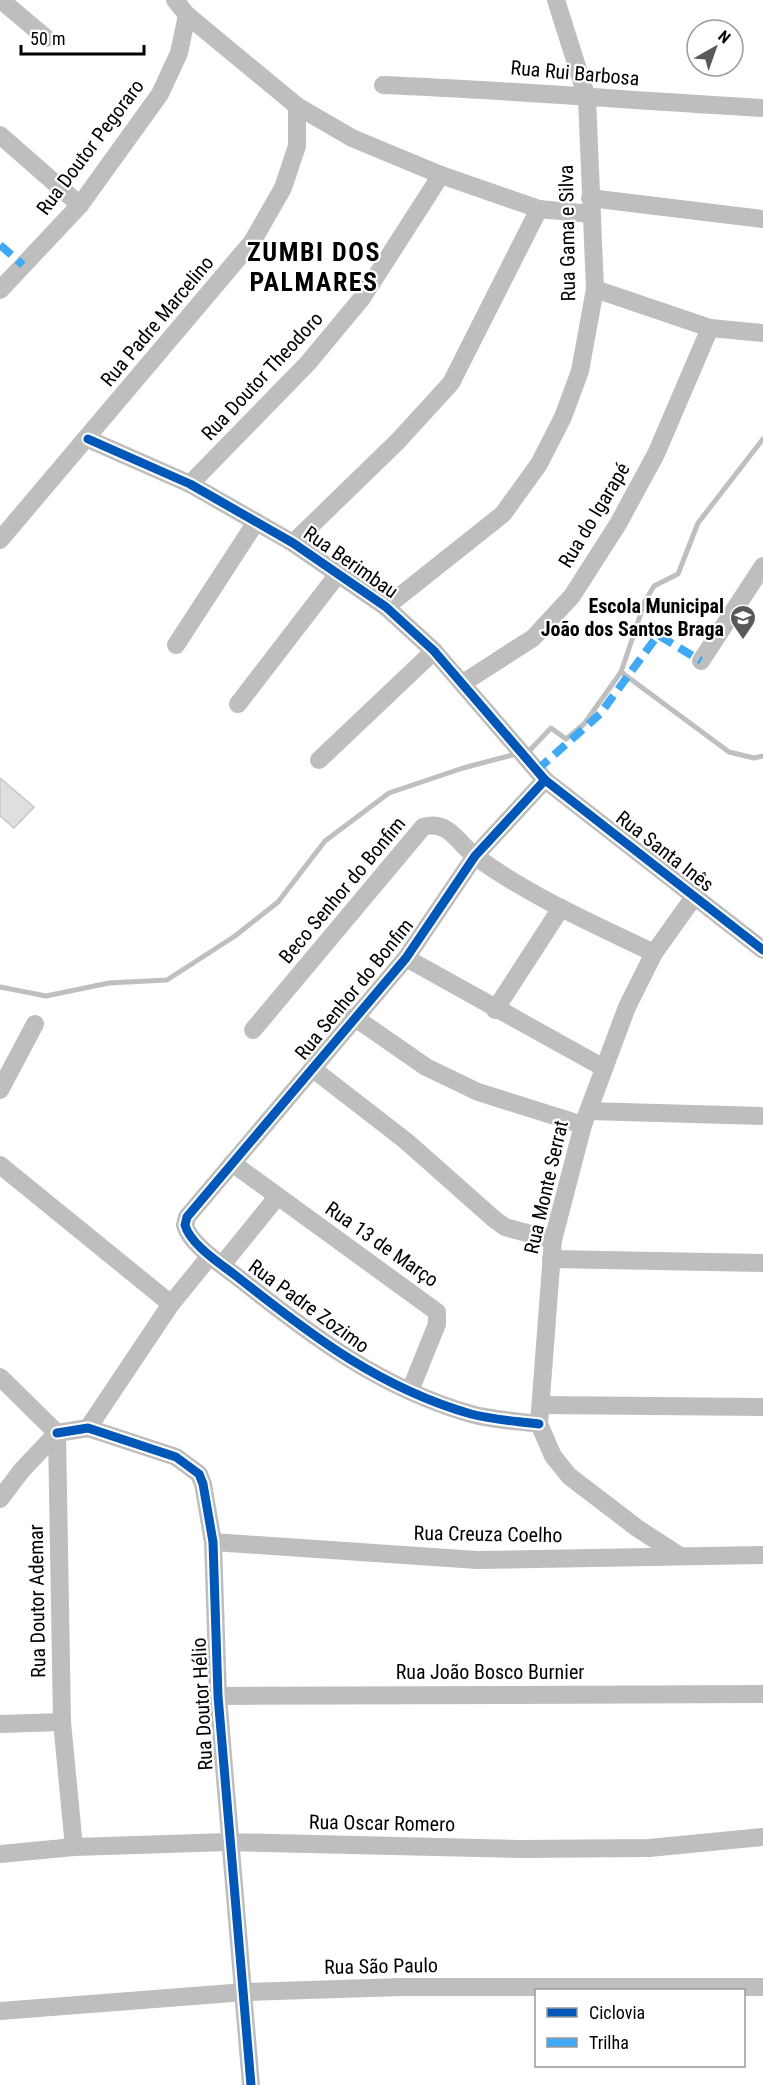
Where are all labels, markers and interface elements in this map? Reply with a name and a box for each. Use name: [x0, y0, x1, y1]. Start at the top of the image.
scale bar: [21, 18, 144, 56]
north arrow: [685, 18, 745, 78]
text: N: [714, 26, 734, 47]
text: 50 m: [30, 28, 65, 49]
street label: Rua Rui Barbosa: [510, 55, 640, 91]
street label: Rua Doutor Pegoraro: [31, 74, 149, 220]
street label: Rua Gama e Silva: [554, 165, 580, 301]
district label: ZUMBI DOS PALMARES: [247, 237, 381, 297]
street label: Rua Padre Marcelino: [95, 251, 219, 391]
street label: Rua Doutor Theodoro: [196, 307, 328, 445]
street label: Rua do Igarapé: [553, 458, 635, 572]
street label: Rua Berimbau: [299, 521, 403, 603]
place label: Escola Municipal João dos Santos Braga: [541, 594, 724, 641]
school or university icon: Escola Municipal João dos Santos Braga: [728, 603, 758, 641]
street label: Rua Santa Inês: [611, 805, 719, 897]
street label: Beco Senhor do Bonfim: [274, 812, 410, 968]
street label: Rua Senhor do Bonfim: [290, 914, 418, 1064]
street label: Rua Monte Serrat: [519, 1118, 573, 1256]
street label: Rua 13 de Março: [321, 1196, 443, 1292]
street label: Rua Padre Zozimo: [244, 1254, 374, 1358]
street label: Rua Creuza Coelho: [413, 1521, 563, 1547]
street label: Rua Doutor Ademar: [24, 1524, 50, 1678]
street label: Rua Doutor Hélio: [187, 1637, 217, 1771]
street label: Rua João Bosco Burnier: [396, 1660, 584, 1684]
street label: Rua Oscar Romero: [309, 1810, 455, 1836]
street label: Rua São Paulo: [324, 1953, 438, 1979]
legend: [535, 1989, 745, 2067]
text: Ciclovia: [589, 2002, 645, 2023]
text: Trilha: [589, 2032, 629, 2053]

